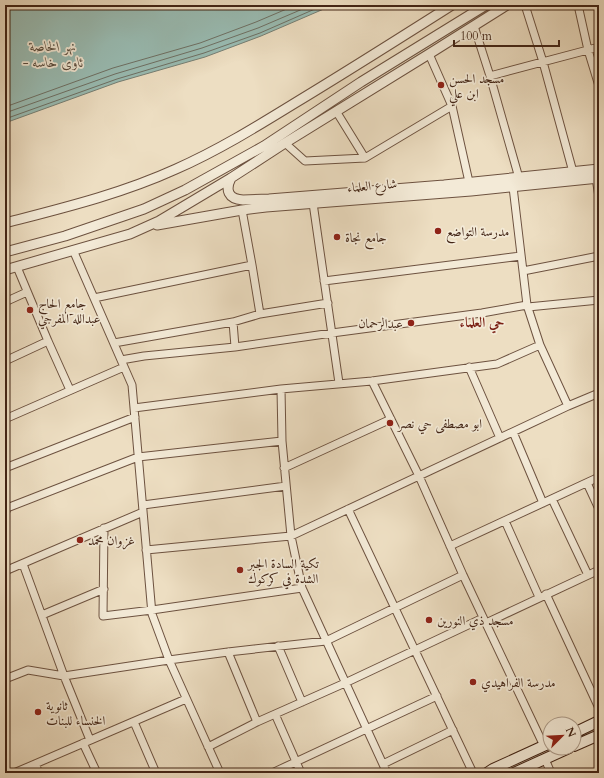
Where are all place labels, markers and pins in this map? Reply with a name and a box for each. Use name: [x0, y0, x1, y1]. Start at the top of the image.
place label: مسجد الحسن ابن علي: [449, 70, 504, 107]
marker: مسجد الحسن ابن علي: [436, 80, 446, 90]
place label: مدرسة التواضع: [446, 223, 509, 244]
marker: مدرسة التواضع: [433, 226, 443, 236]
place label: جامع نجاة: [345, 229, 387, 250]
marker: جامع نجاة: [332, 232, 342, 242]
place label: جامع الحاج عبدالله المفرجي: [38, 295, 100, 330]
marker: جامع الحاج عبدالله المفرجي: [25, 305, 35, 315]
place label: عبدالرحمان: [358, 315, 403, 333]
marker: عبدالرحمان: [406, 318, 416, 328]
place label: ابو مصطفى حي نصر: [396, 415, 482, 435]
marker: ابو مصطفى حي نصر: [385, 418, 395, 428]
place label: غزوان محمد: [88, 532, 135, 550]
marker: غزوان محمد: [75, 535, 85, 545]
place label: تكية السادة الجبر الشدة في كركوك: [246, 555, 319, 590]
marker: تكية السادة الجبر الشدة في كركوك: [235, 565, 245, 575]
place label: مسجد ذي النورين: [437, 612, 513, 631]
marker: مسجد ذي النورين: [424, 615, 434, 625]
place label: مدرسة الفراهيدي: [481, 674, 556, 693]
marker: مدرسة الفراهيدي: [468, 677, 478, 687]
place label: ثانوية الخنساء للبنات: [46, 697, 105, 730]
marker: ثانوية الخنساء للبنات: [33, 707, 43, 717]

